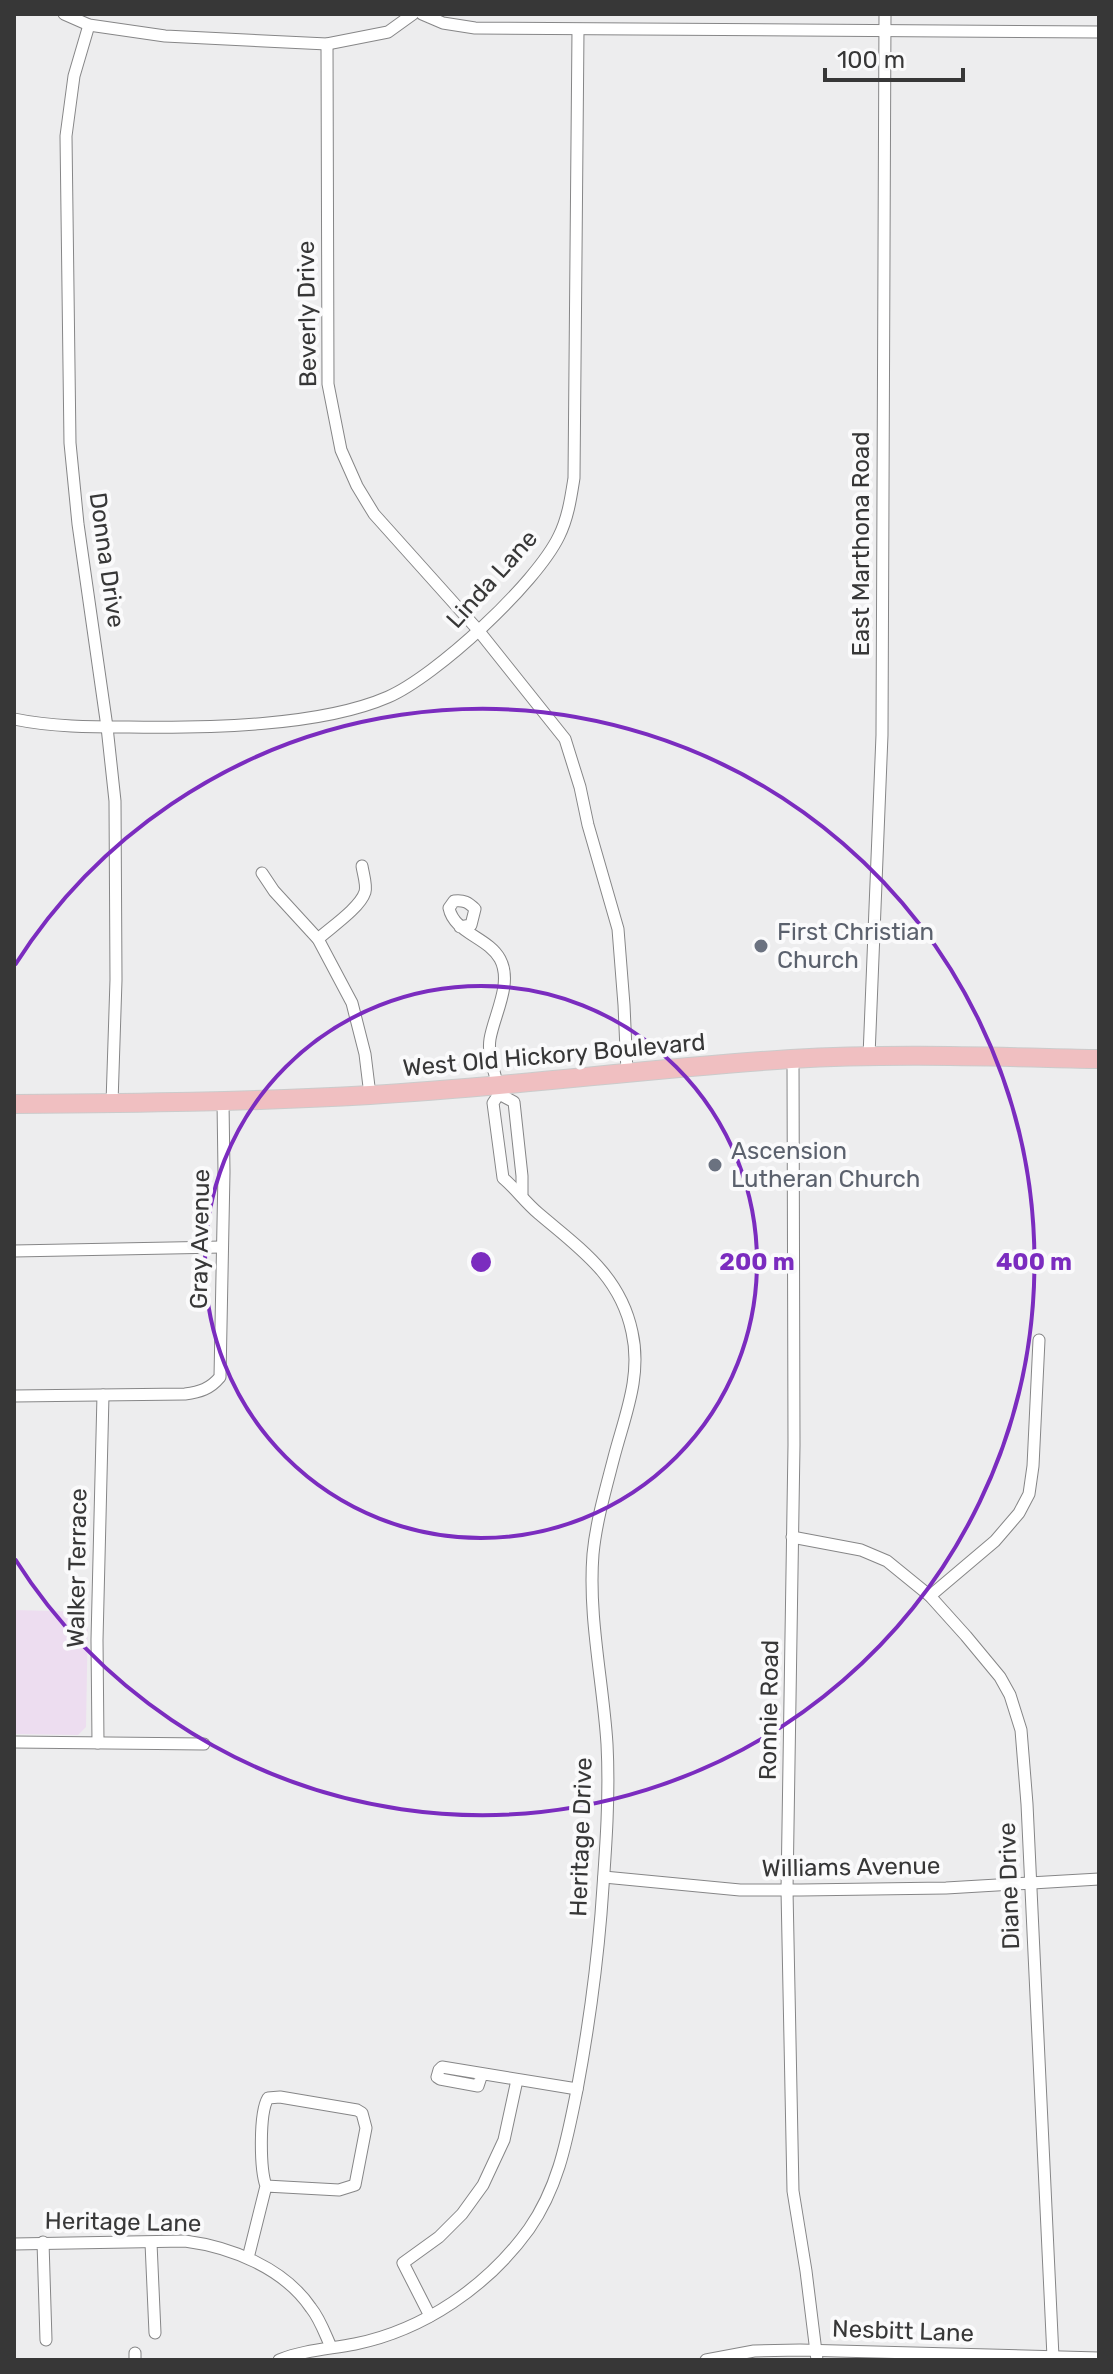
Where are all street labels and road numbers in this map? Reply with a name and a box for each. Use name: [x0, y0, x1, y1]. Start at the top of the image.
street label: Beverly Drive: [292, 240, 322, 388]
street label: East Marthona Road: [847, 431, 875, 657]
street label: Donna Drive: [84, 491, 130, 629]
street label: Linda Lane: [441, 524, 543, 634]
street label: West Old Hickory Boulevard: [402, 1028, 706, 1082]
street label: Gray Avenue: [185, 1169, 215, 1309]
street label: Walker Terrace: [62, 1488, 92, 1648]
street label: Ronnie Road: [754, 1640, 784, 1780]
street label: Heritage Drive: [564, 1757, 598, 1917]
street label: Diane Drive: [993, 1822, 1025, 1950]
street label: Williams Avenue: [761, 1851, 941, 1883]
street label: Heritage Lane: [45, 2207, 201, 2237]
street label: Nesbitt Lane: [832, 2315, 974, 2347]

